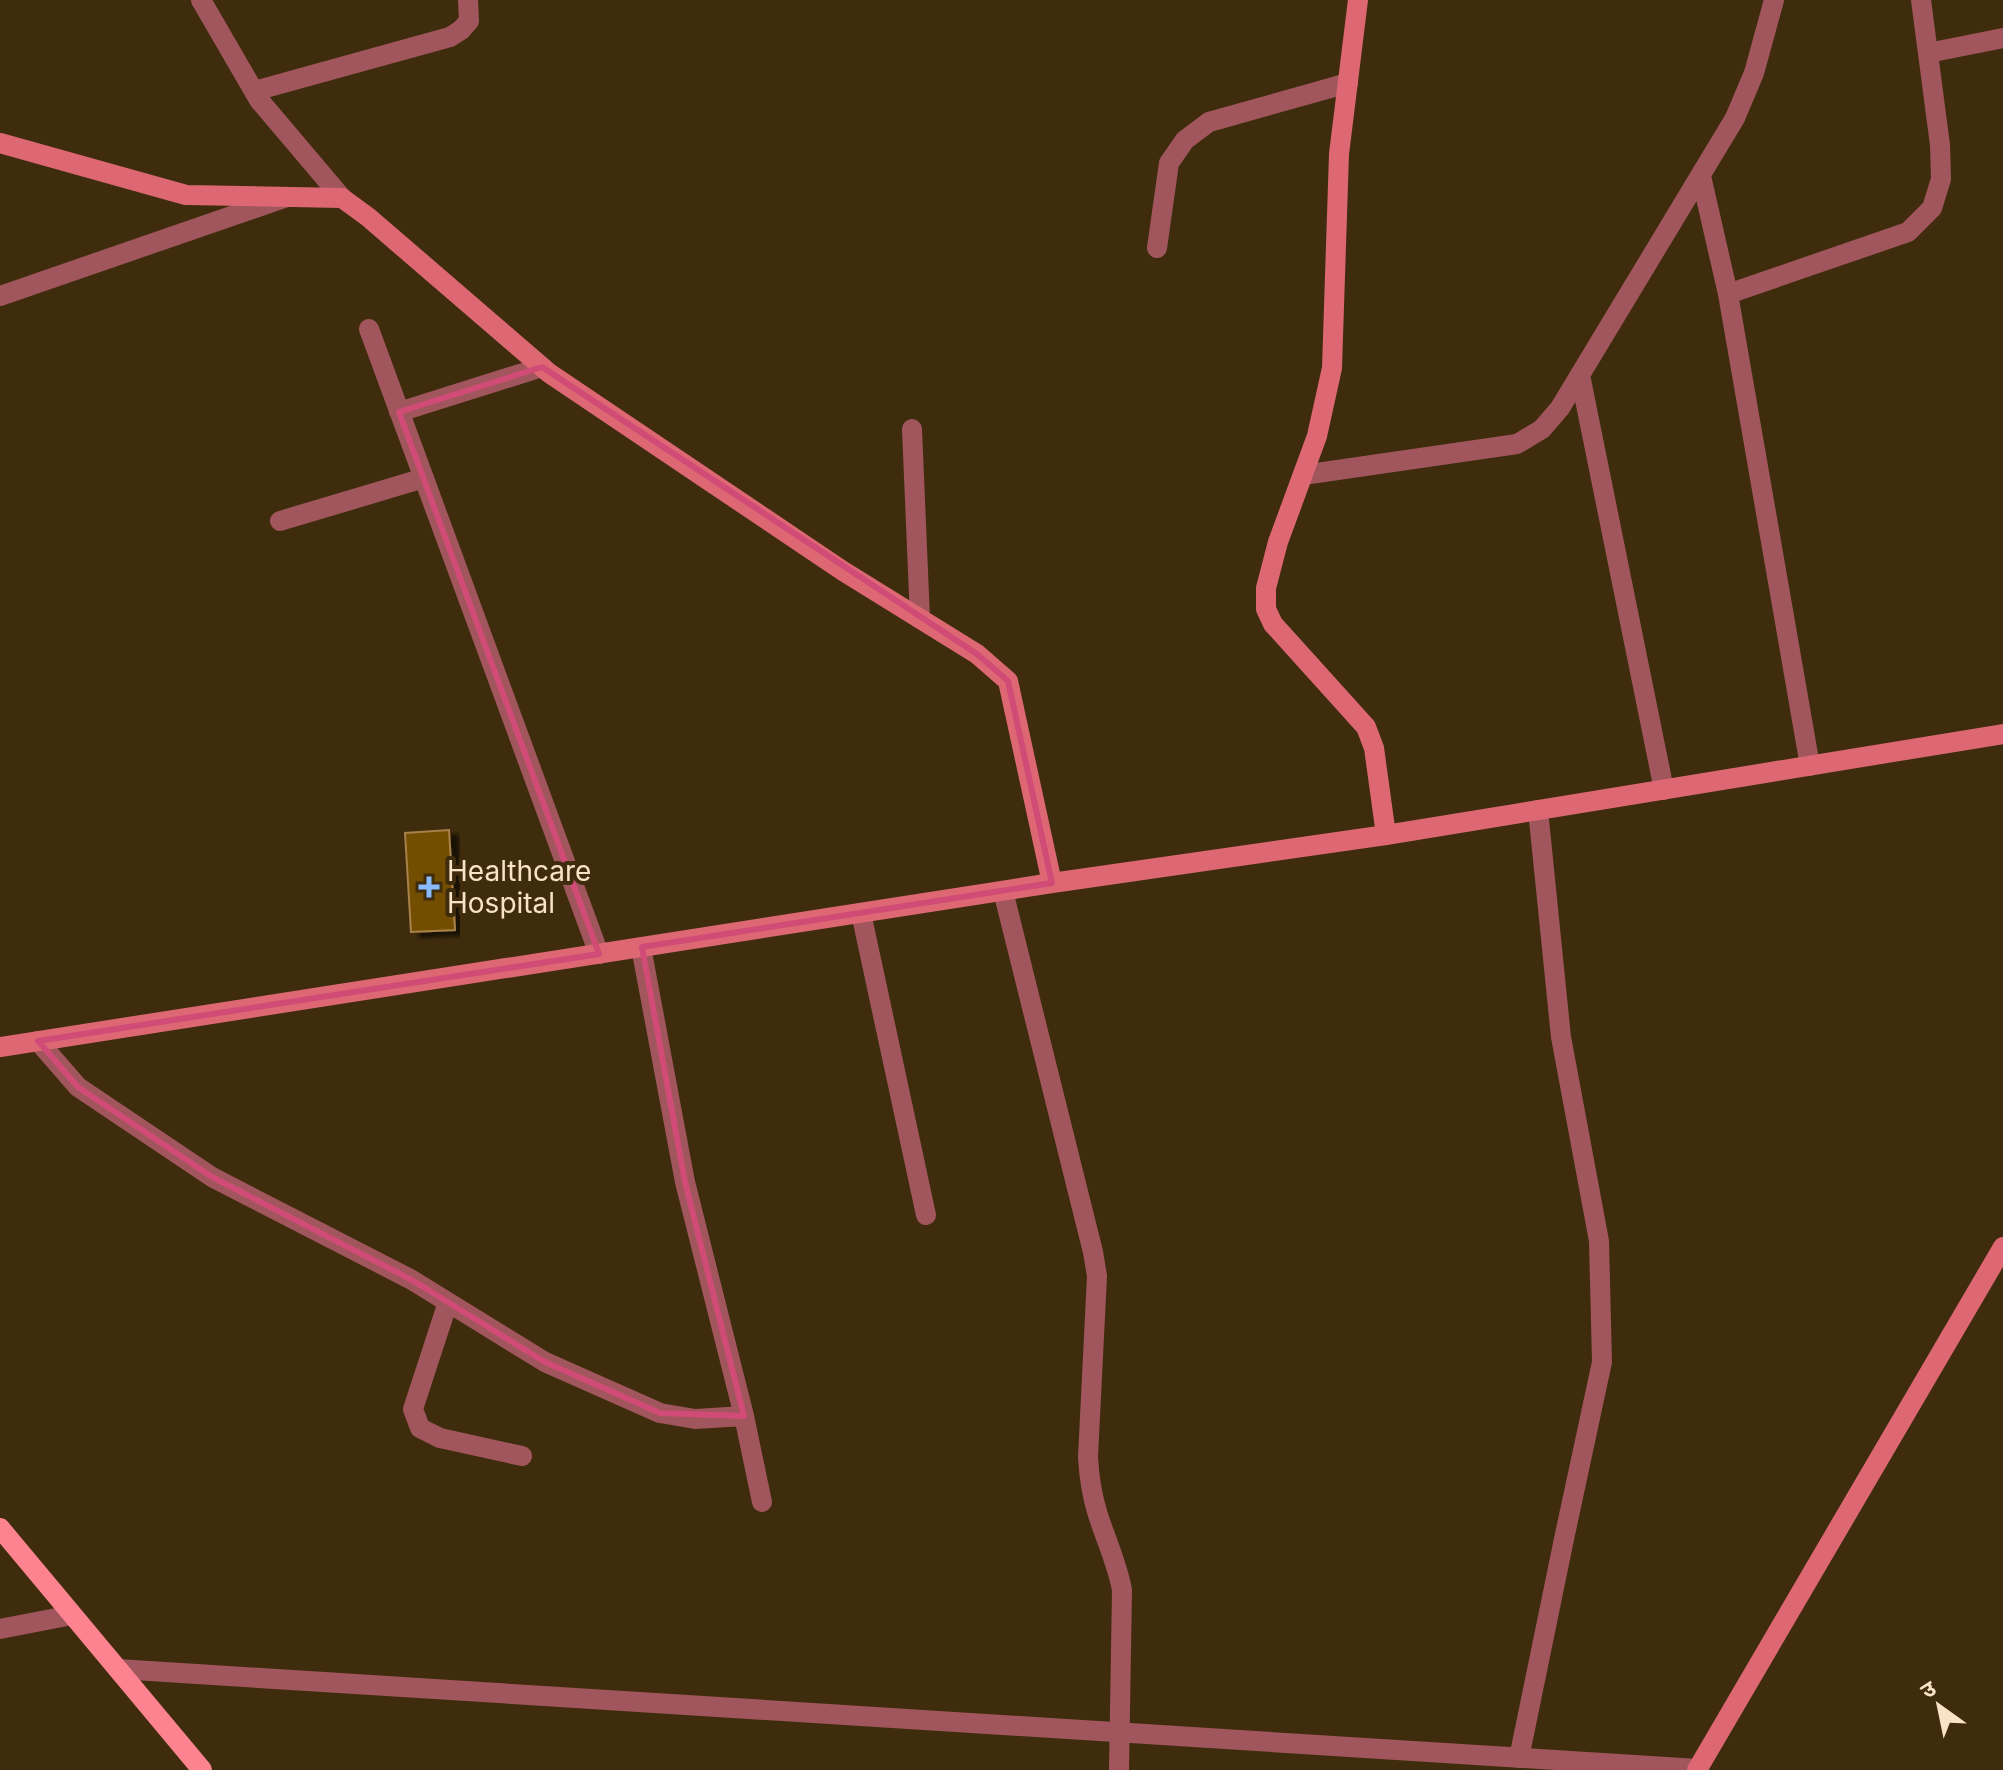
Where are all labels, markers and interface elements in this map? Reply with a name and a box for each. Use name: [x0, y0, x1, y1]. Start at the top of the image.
place label: Healthcare Hospital: [447, 854, 591, 920]
marker: Healthcare Hospital: [418, 876, 440, 898]
north arrow: [1899, 1666, 1979, 1746]
text: उ: [1916, 1674, 1942, 1704]

